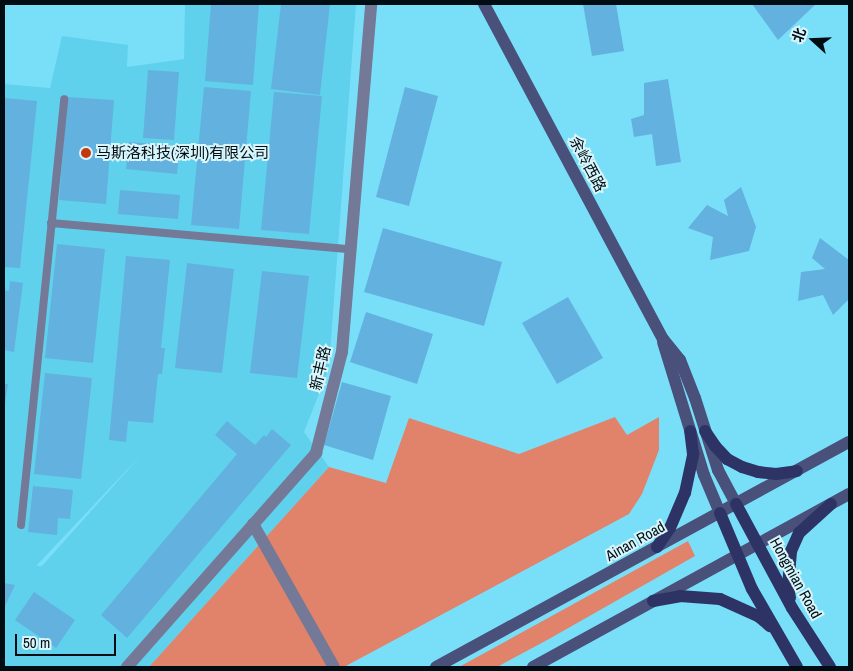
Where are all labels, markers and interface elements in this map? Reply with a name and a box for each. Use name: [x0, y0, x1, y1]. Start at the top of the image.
north arrow: [788, 15, 838, 65]
text: 北: [788, 25, 810, 45]
street label: 余岭西路: [566, 133, 610, 195]
place label: 马斯洛科技(深圳)有限公司: [96, 144, 269, 162]
marker: 马斯洛科技(深圳)有限公司: [80, 147, 92, 159]
street label: 新丰路: [306, 344, 334, 392]
street label: Ainan Road: [602, 517, 668, 565]
street label: Hongmian Road: [766, 534, 826, 622]
scale bar: [18, 624, 119, 656]
text: 50 m: [23, 632, 50, 653]

